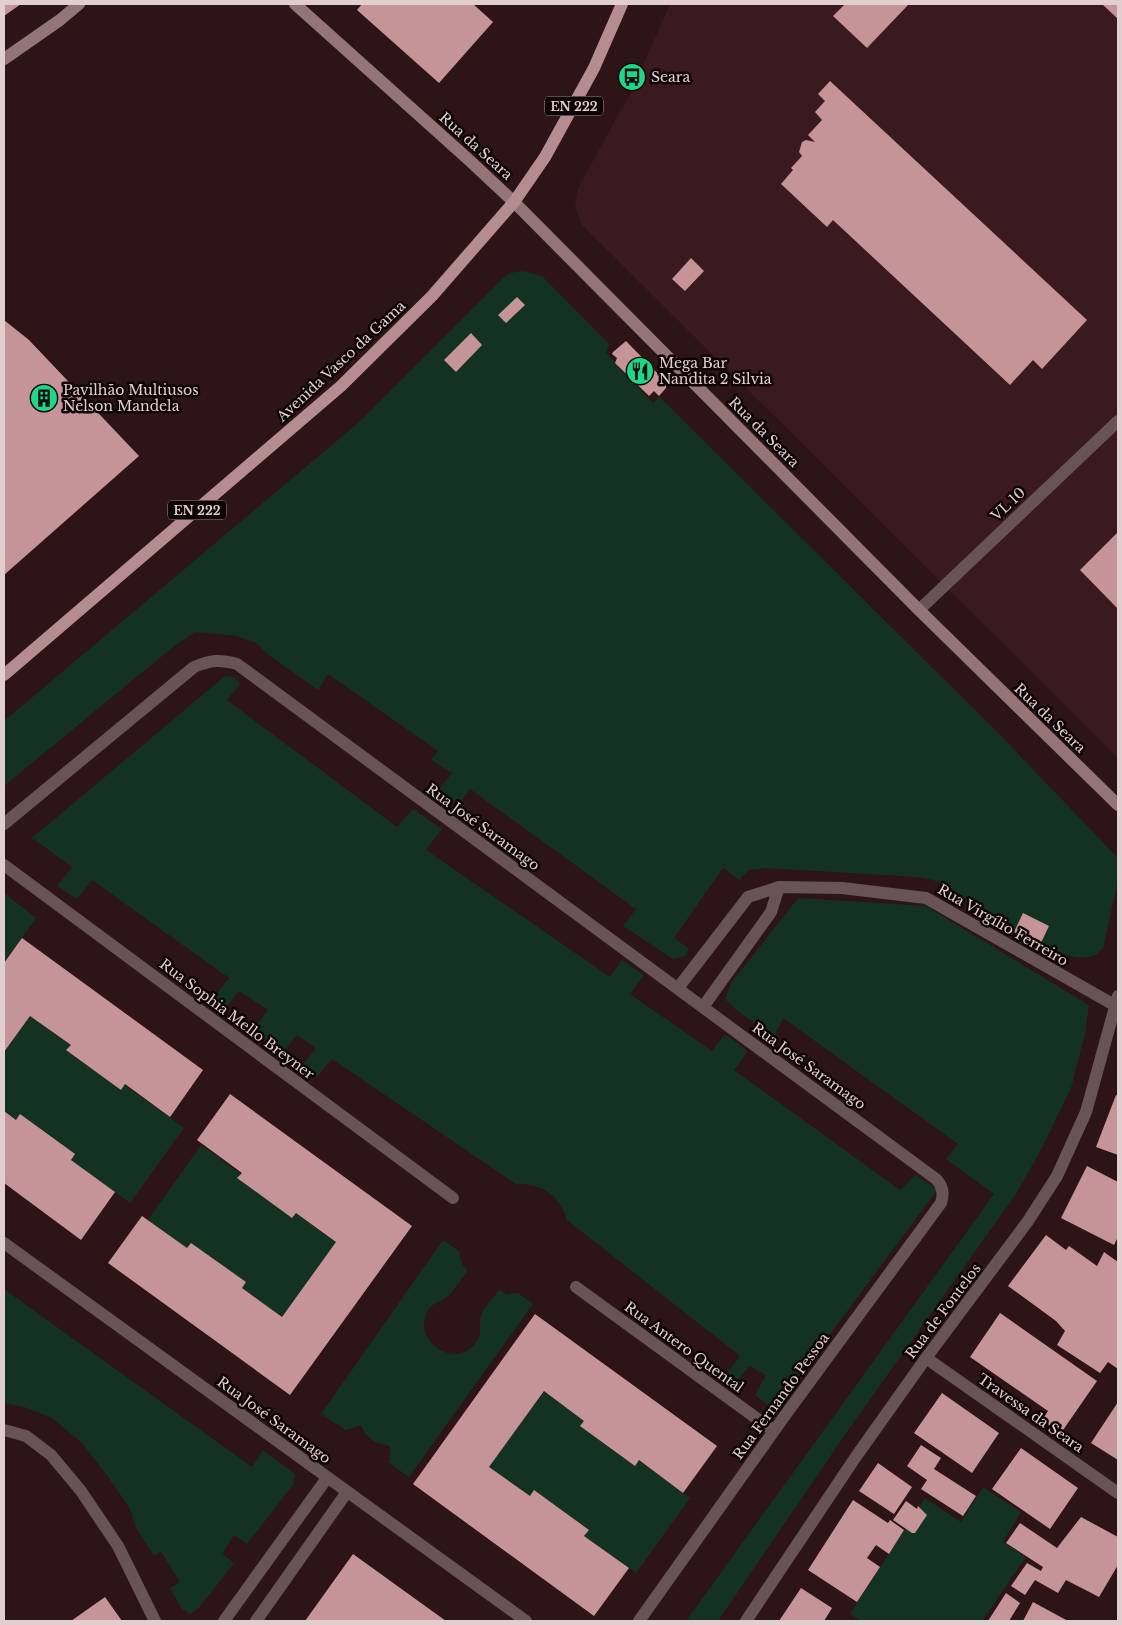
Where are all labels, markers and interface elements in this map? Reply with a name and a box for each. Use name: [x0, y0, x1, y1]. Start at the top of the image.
bus stop icon: Seara: [617, 62, 647, 92]
place label: Seara: [651, 68, 690, 86]
road number: EN 222: [545, 96, 603, 115]
street label: Rua da Seara: [436, 108, 517, 184]
street label: Avenida Vasco da Gama: [272, 296, 409, 426]
place label: Mega Bar Nandita 2 Silvia: [659, 354, 772, 388]
restaurant icon: Mega Bar Nandita 2 Silvia: [625, 356, 655, 386]
place label: Pavilhão Multiusos Nelson Mandela: [63, 381, 199, 415]
building icon: Pavilhão Multiusos Nelson Mandela: [29, 383, 59, 413]
street label: Rua da Seara: [725, 393, 803, 471]
street label: VL 10: [986, 483, 1029, 525]
road number: EN 222: [168, 500, 226, 520]
street label: Rua da Seara: [1011, 679, 1090, 757]
street label: Rua José Saramago: [423, 780, 543, 874]
street label: Rua Virgílio Ferreiro: [934, 880, 1072, 970]
street label: Rua Sophia Mello Breyner: [156, 955, 318, 1083]
street label: Rua José Saramago: [749, 1019, 869, 1113]
street label: Rua de Fontelos: [901, 1260, 985, 1362]
street label: Rua Antero Quental: [621, 1298, 747, 1397]
street label: Rua Fernando Pessoa: [729, 1329, 833, 1463]
street label: Travessa da Seara: [975, 1370, 1088, 1456]
street label: Rua José Saramago: [214, 1373, 334, 1467]

